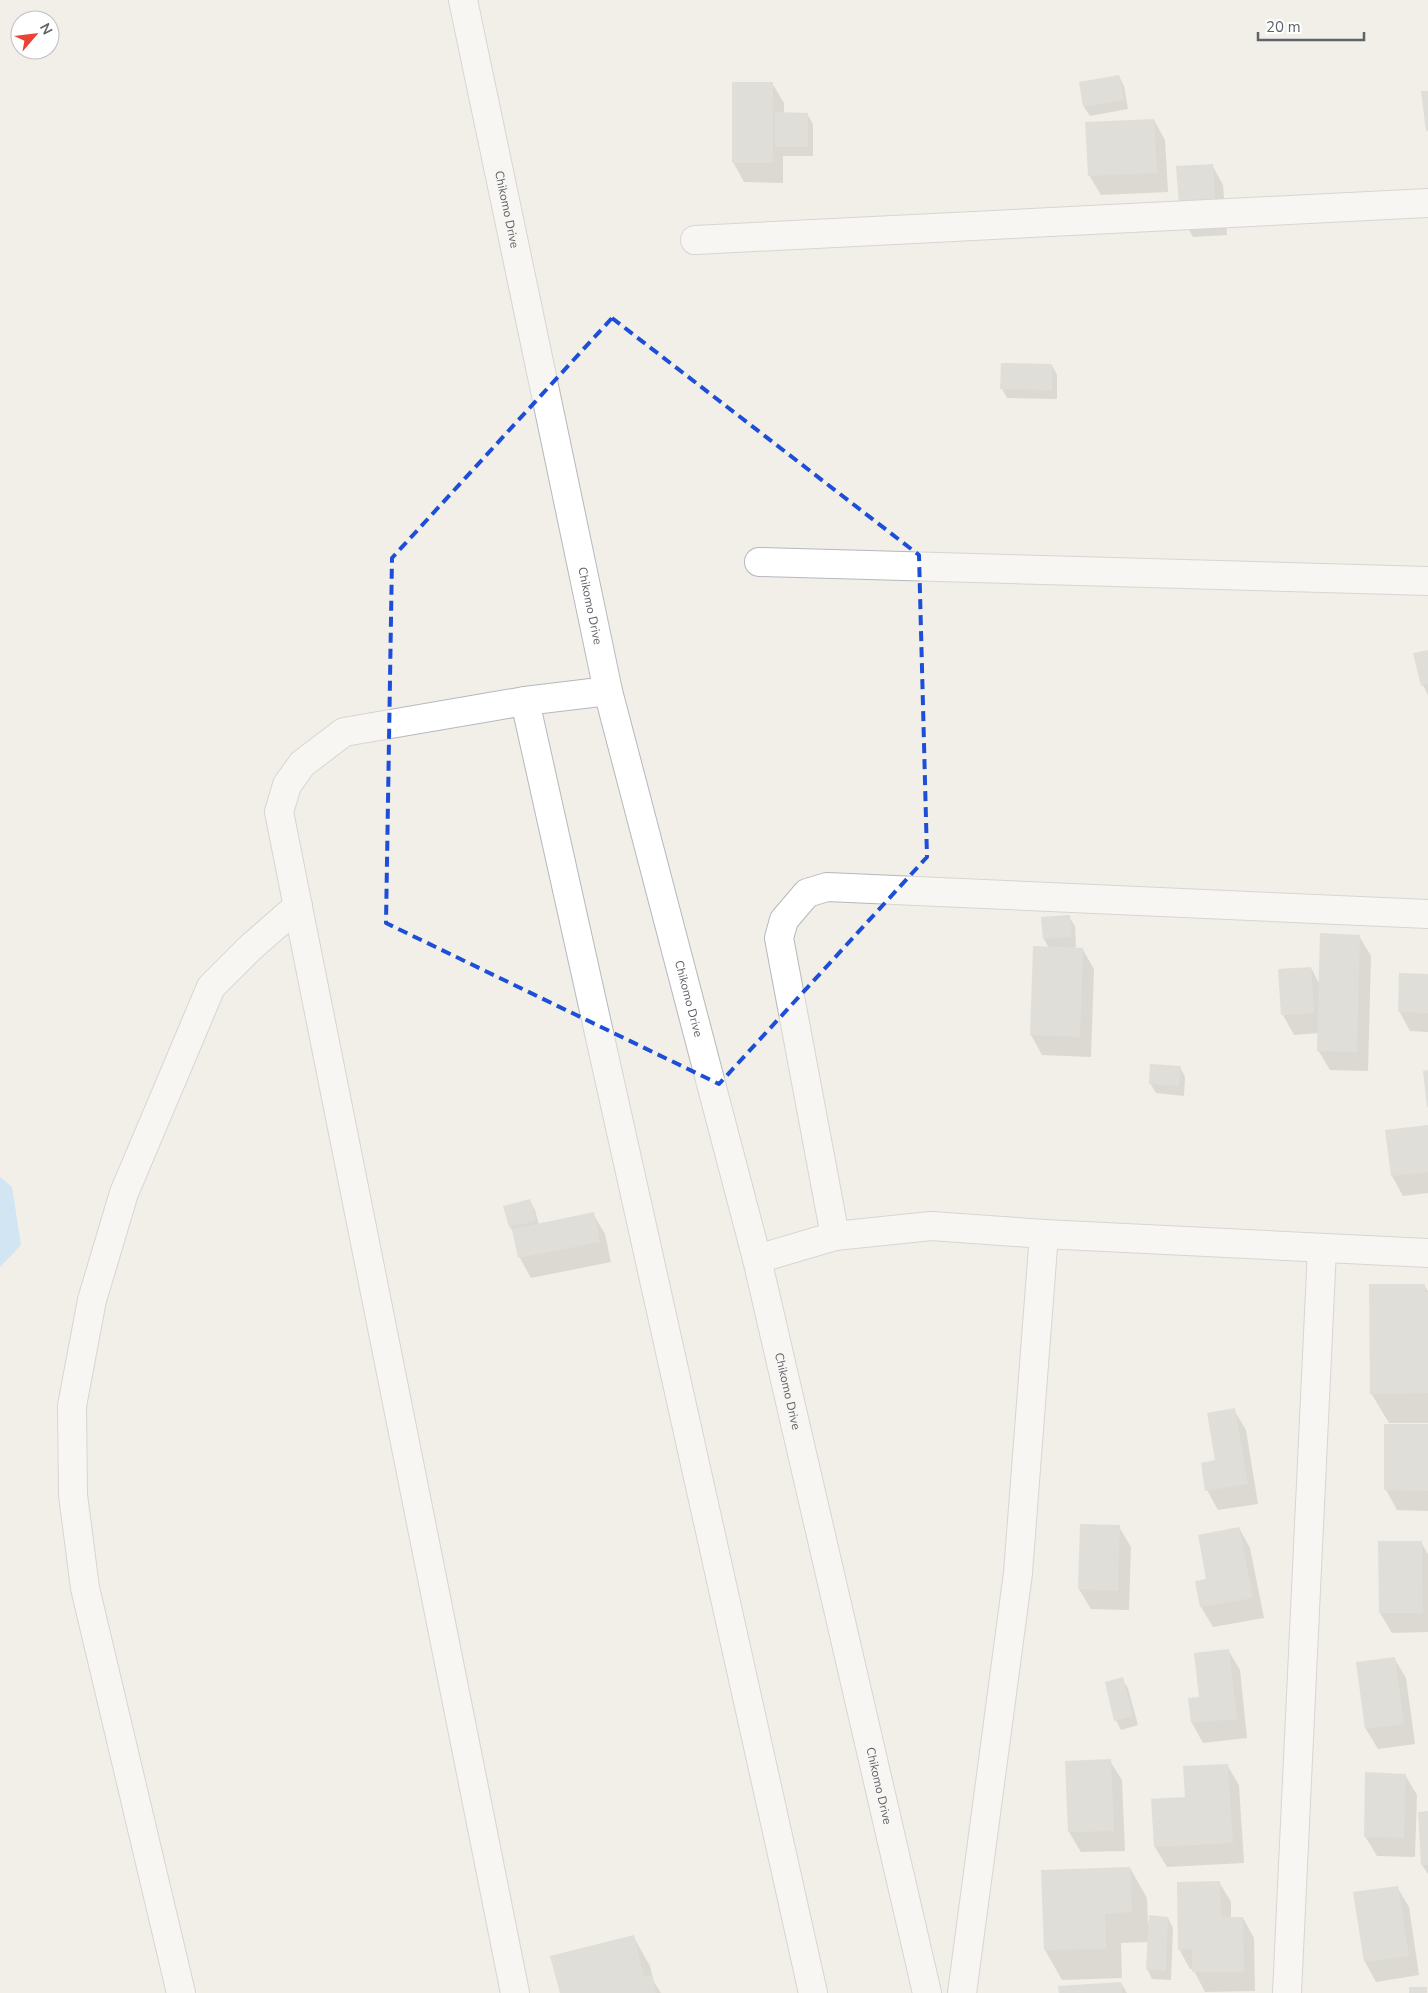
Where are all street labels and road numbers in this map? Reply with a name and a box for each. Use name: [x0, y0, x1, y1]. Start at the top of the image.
street label: Chikomo Drive: [491, 169, 523, 250]
street label: Chikomo Drive: [574, 566, 606, 646]
street label: Chikomo Drive: [671, 958, 706, 1039]
street label: Chikomo Drive: [771, 1351, 804, 1431]
street label: Chikomo Drive: [862, 1746, 896, 1826]

